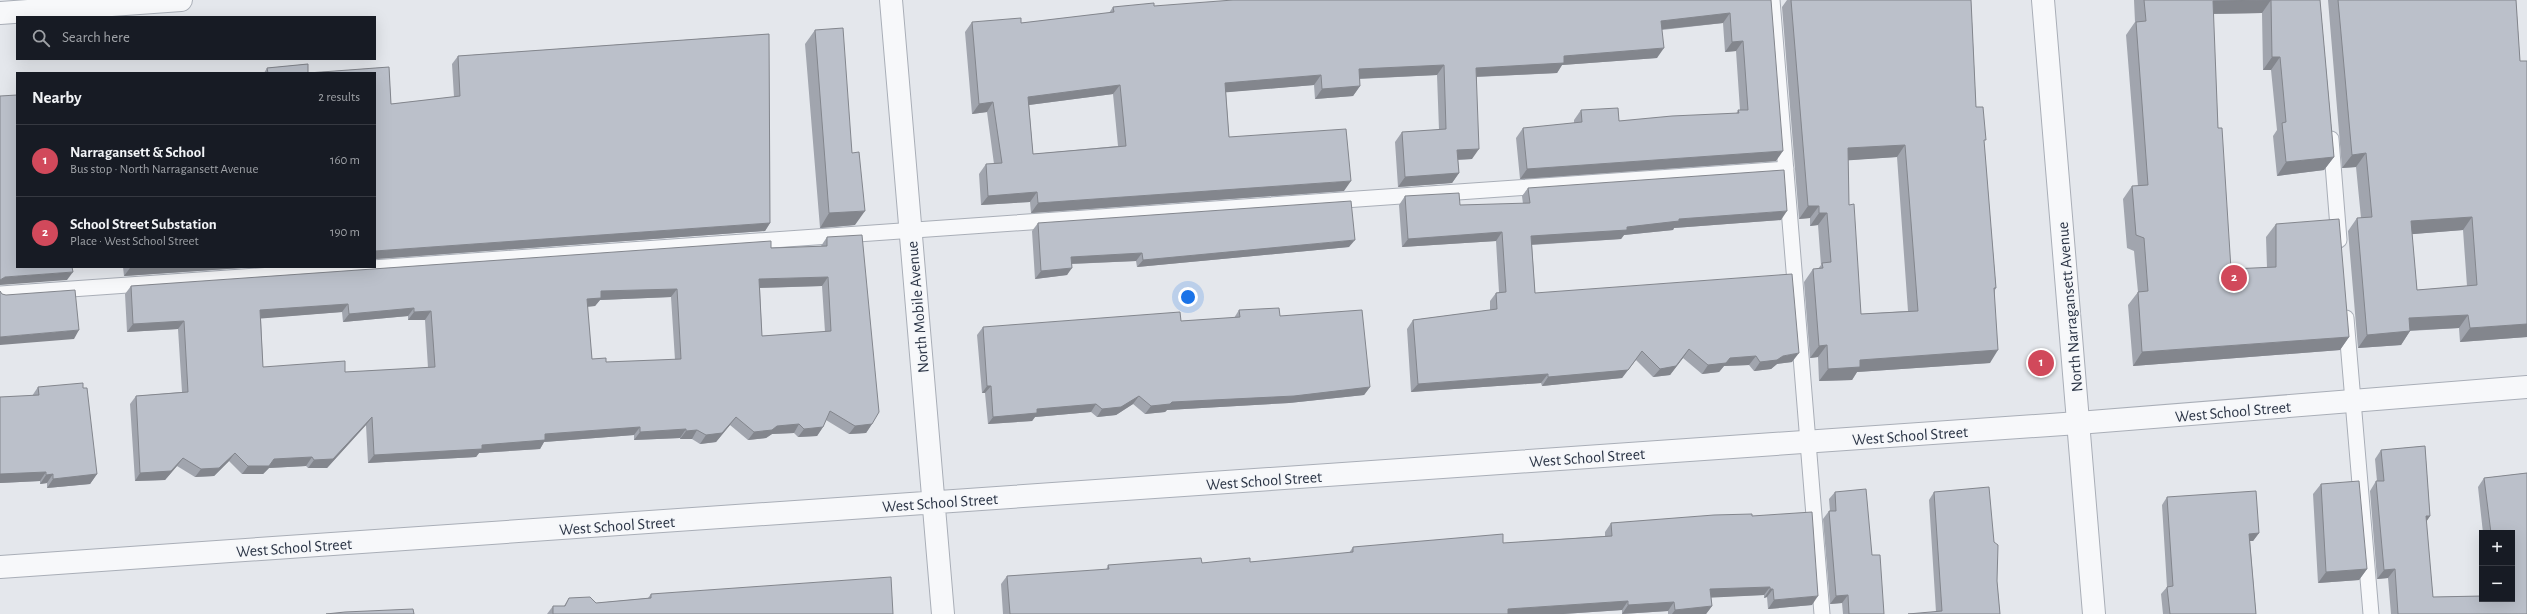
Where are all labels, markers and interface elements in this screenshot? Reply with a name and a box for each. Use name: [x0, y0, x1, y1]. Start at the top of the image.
search box: [16, 16, 376, 60]
icon: search: [30, 27, 52, 49]
text: Search here: [62, 30, 130, 45]
text: Nearby: [32, 89, 82, 106]
text: 2 results: [318, 91, 360, 104]
text: Narragansett & School: [70, 145, 205, 160]
text: 1: [43, 154, 47, 167]
text: 160 m: [330, 154, 360, 167]
text: Bus stop · North Narragansett Avenue: [70, 163, 258, 176]
text: School Street Substation: [70, 217, 217, 232]
street label: North Narragansett Avenue: [2055, 221, 2085, 393]
text: 2: [42, 226, 48, 239]
text: 190 m: [330, 226, 360, 239]
text: Place · West School Street: [70, 235, 199, 248]
street label: North Mobile Avenue: [904, 240, 932, 374]
pin: 2: [2221, 263, 2247, 293]
your location: [1178, 287, 1198, 307]
pin: 1: [2028, 348, 2054, 378]
street label: West School Street: [2174, 399, 2292, 425]
street label: West School Street: [1851, 424, 1969, 448]
street label: West School Street: [1528, 446, 1646, 470]
street label: West School Street: [1205, 469, 1323, 493]
street label: West School Street: [881, 491, 999, 515]
street label: West School Street: [558, 514, 676, 538]
map controls: [2479, 530, 2515, 602]
button: +: [2479, 530, 2515, 566]
street label: West School Street: [235, 536, 353, 560]
button: −: [2479, 566, 2515, 602]

